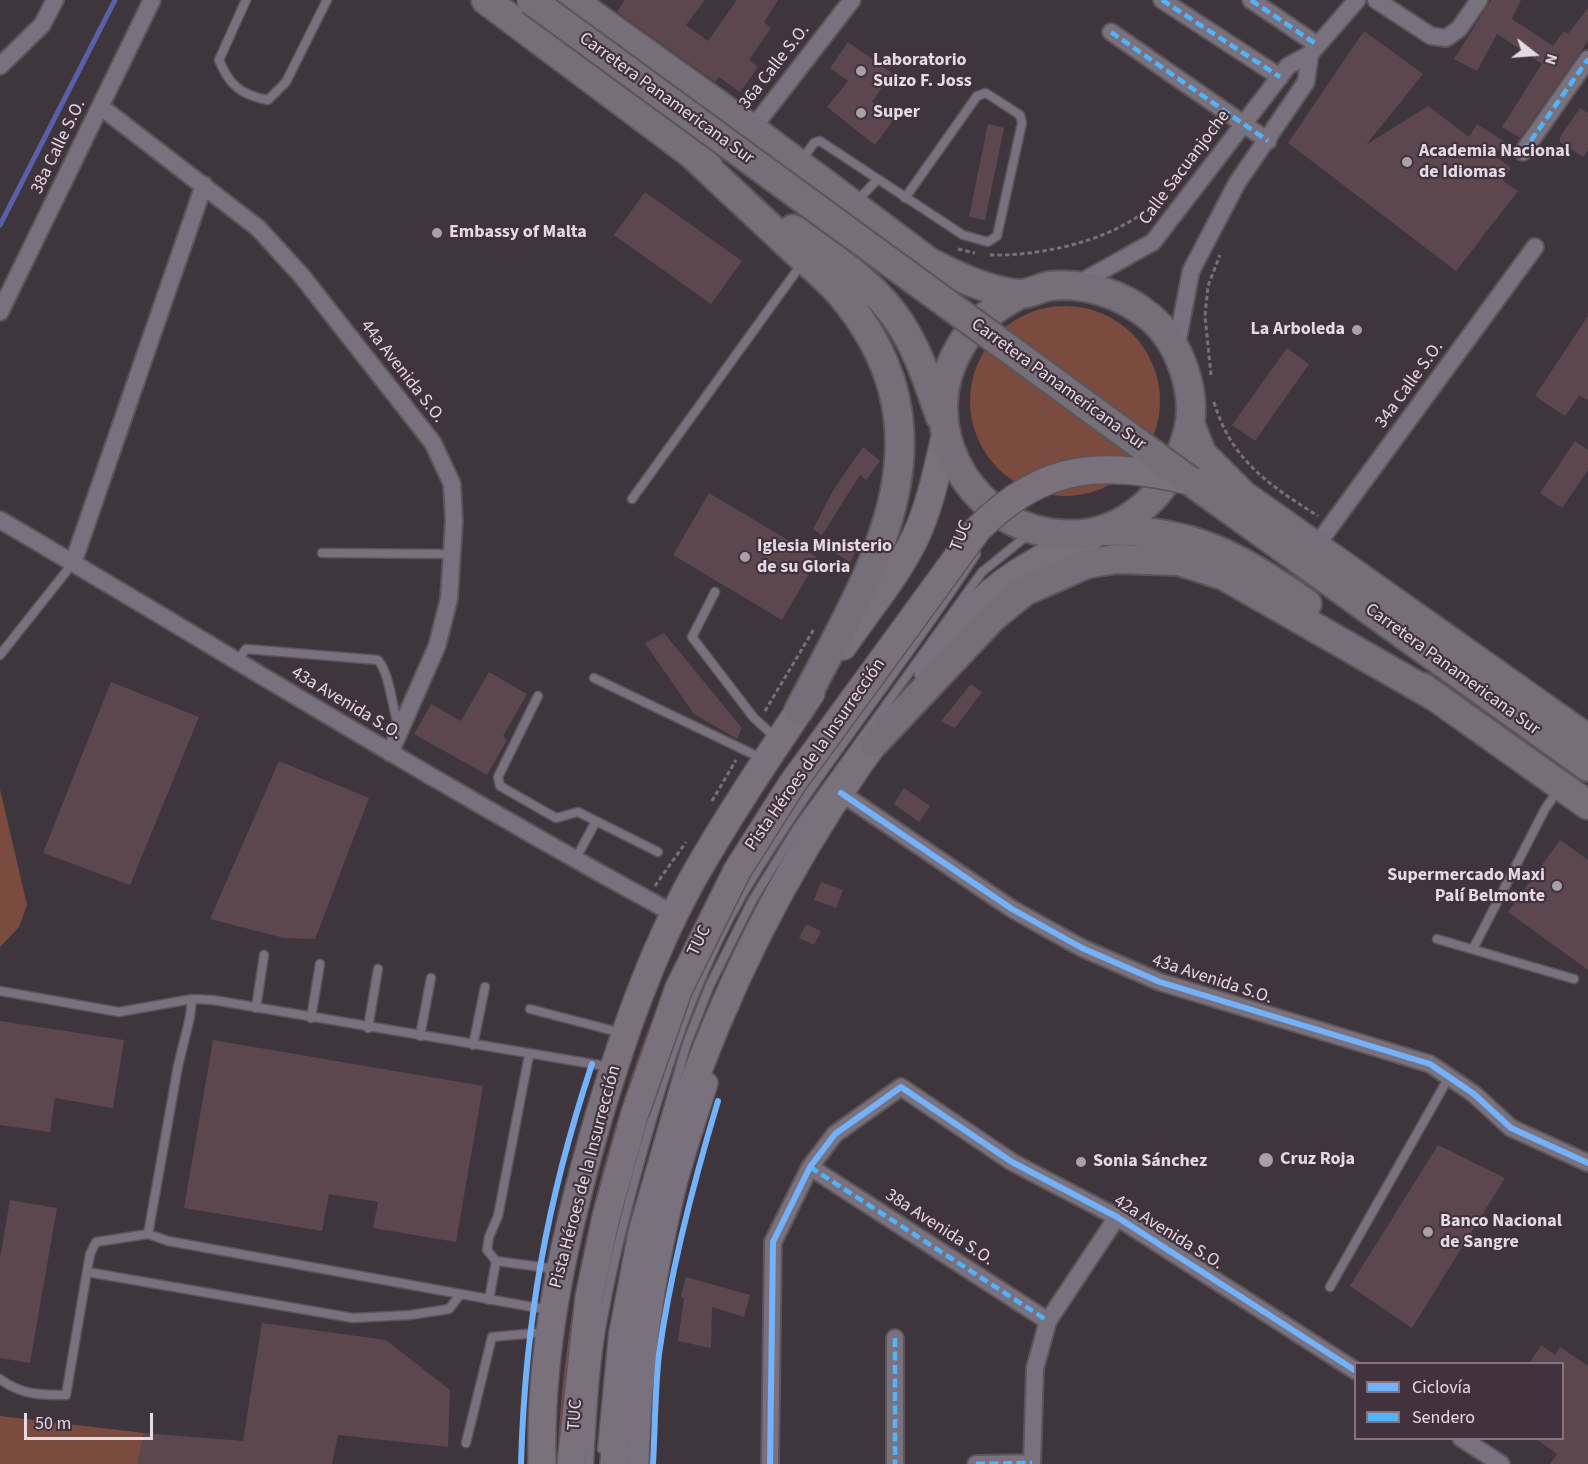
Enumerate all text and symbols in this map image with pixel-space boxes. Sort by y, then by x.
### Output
street label: 36a Calle S.O. [735,20,815,114]
north arrow [1504,24,1564,84]
street label: Carretera Panamericana Sur [574,28,758,170]
place label: Laboratorio Suizo F. Joss [873,50,972,92]
text: N [1539,51,1563,68]
marker: Laboratorio Suizo F. Joss [854,64,868,78]
street label: 38a Calle S.O. [27,96,91,198]
place label: Super [873,102,920,124]
marker: Super [854,106,868,120]
street label: Calle Sacuanjoche [1135,106,1235,230]
place label: Academia Nacional de Idiomas [1419,141,1570,184]
marker: Academia Nacional de Idiomas [1400,155,1414,169]
place label: Embassy of Malta [449,222,587,244]
marker: Embassy of Malta [430,226,444,240]
street label: Carretera Panamericana Sur [966,314,1150,456]
street label: 44a Avenida S.O. [355,316,449,428]
place label: La Arboleda [1251,319,1345,341]
marker: La Arboleda [1350,323,1364,337]
street label: 34a Calle S.O. [1371,337,1449,433]
street label: TUC [946,517,978,555]
place label: Iglesia Ministerio de su Gloria [757,536,892,578]
marker: Iglesia Ministerio de su Gloria [738,550,752,564]
street label: Carretera Panamericana Sur [1360,599,1544,741]
street label: Pista Héroes de la Insurrección [741,655,891,855]
street label: 43a Avenida S.O. [287,663,405,745]
place label: Supermercado Maxi Palí Belmonte [1387,865,1545,908]
marker: Supermercado Maxi Palí Belmonte [1550,879,1564,893]
street label: TUC [683,922,717,960]
street label: 43a Avenida S.O. [1149,950,1275,1010]
street label: Pista Héroes de la Insurrección [546,1063,626,1291]
place label: Cruz Roja [1280,1149,1355,1171]
place label: Sonia Sánchez [1093,1151,1207,1173]
marker: Cruz Roja [1257,1151,1275,1169]
marker: Sonia Sánchez [1074,1155,1088,1169]
street label: 38a Avenida S.O. [881,1185,997,1271]
street label: 42a Avenida S.O. [1109,1191,1227,1275]
place label: Banco Nacional de Sangre [1440,1211,1562,1254]
marker: Banco Nacional de Sangre [1421,1225,1435,1239]
legend [1354,1362,1564,1440]
text: Ciclovía [1412,1375,1471,1400]
street label: TUC [564,1399,588,1431]
scale bar [27,1401,156,1439]
text: Sendero [1412,1405,1475,1430]
text: 50 m [35,1411,71,1436]

